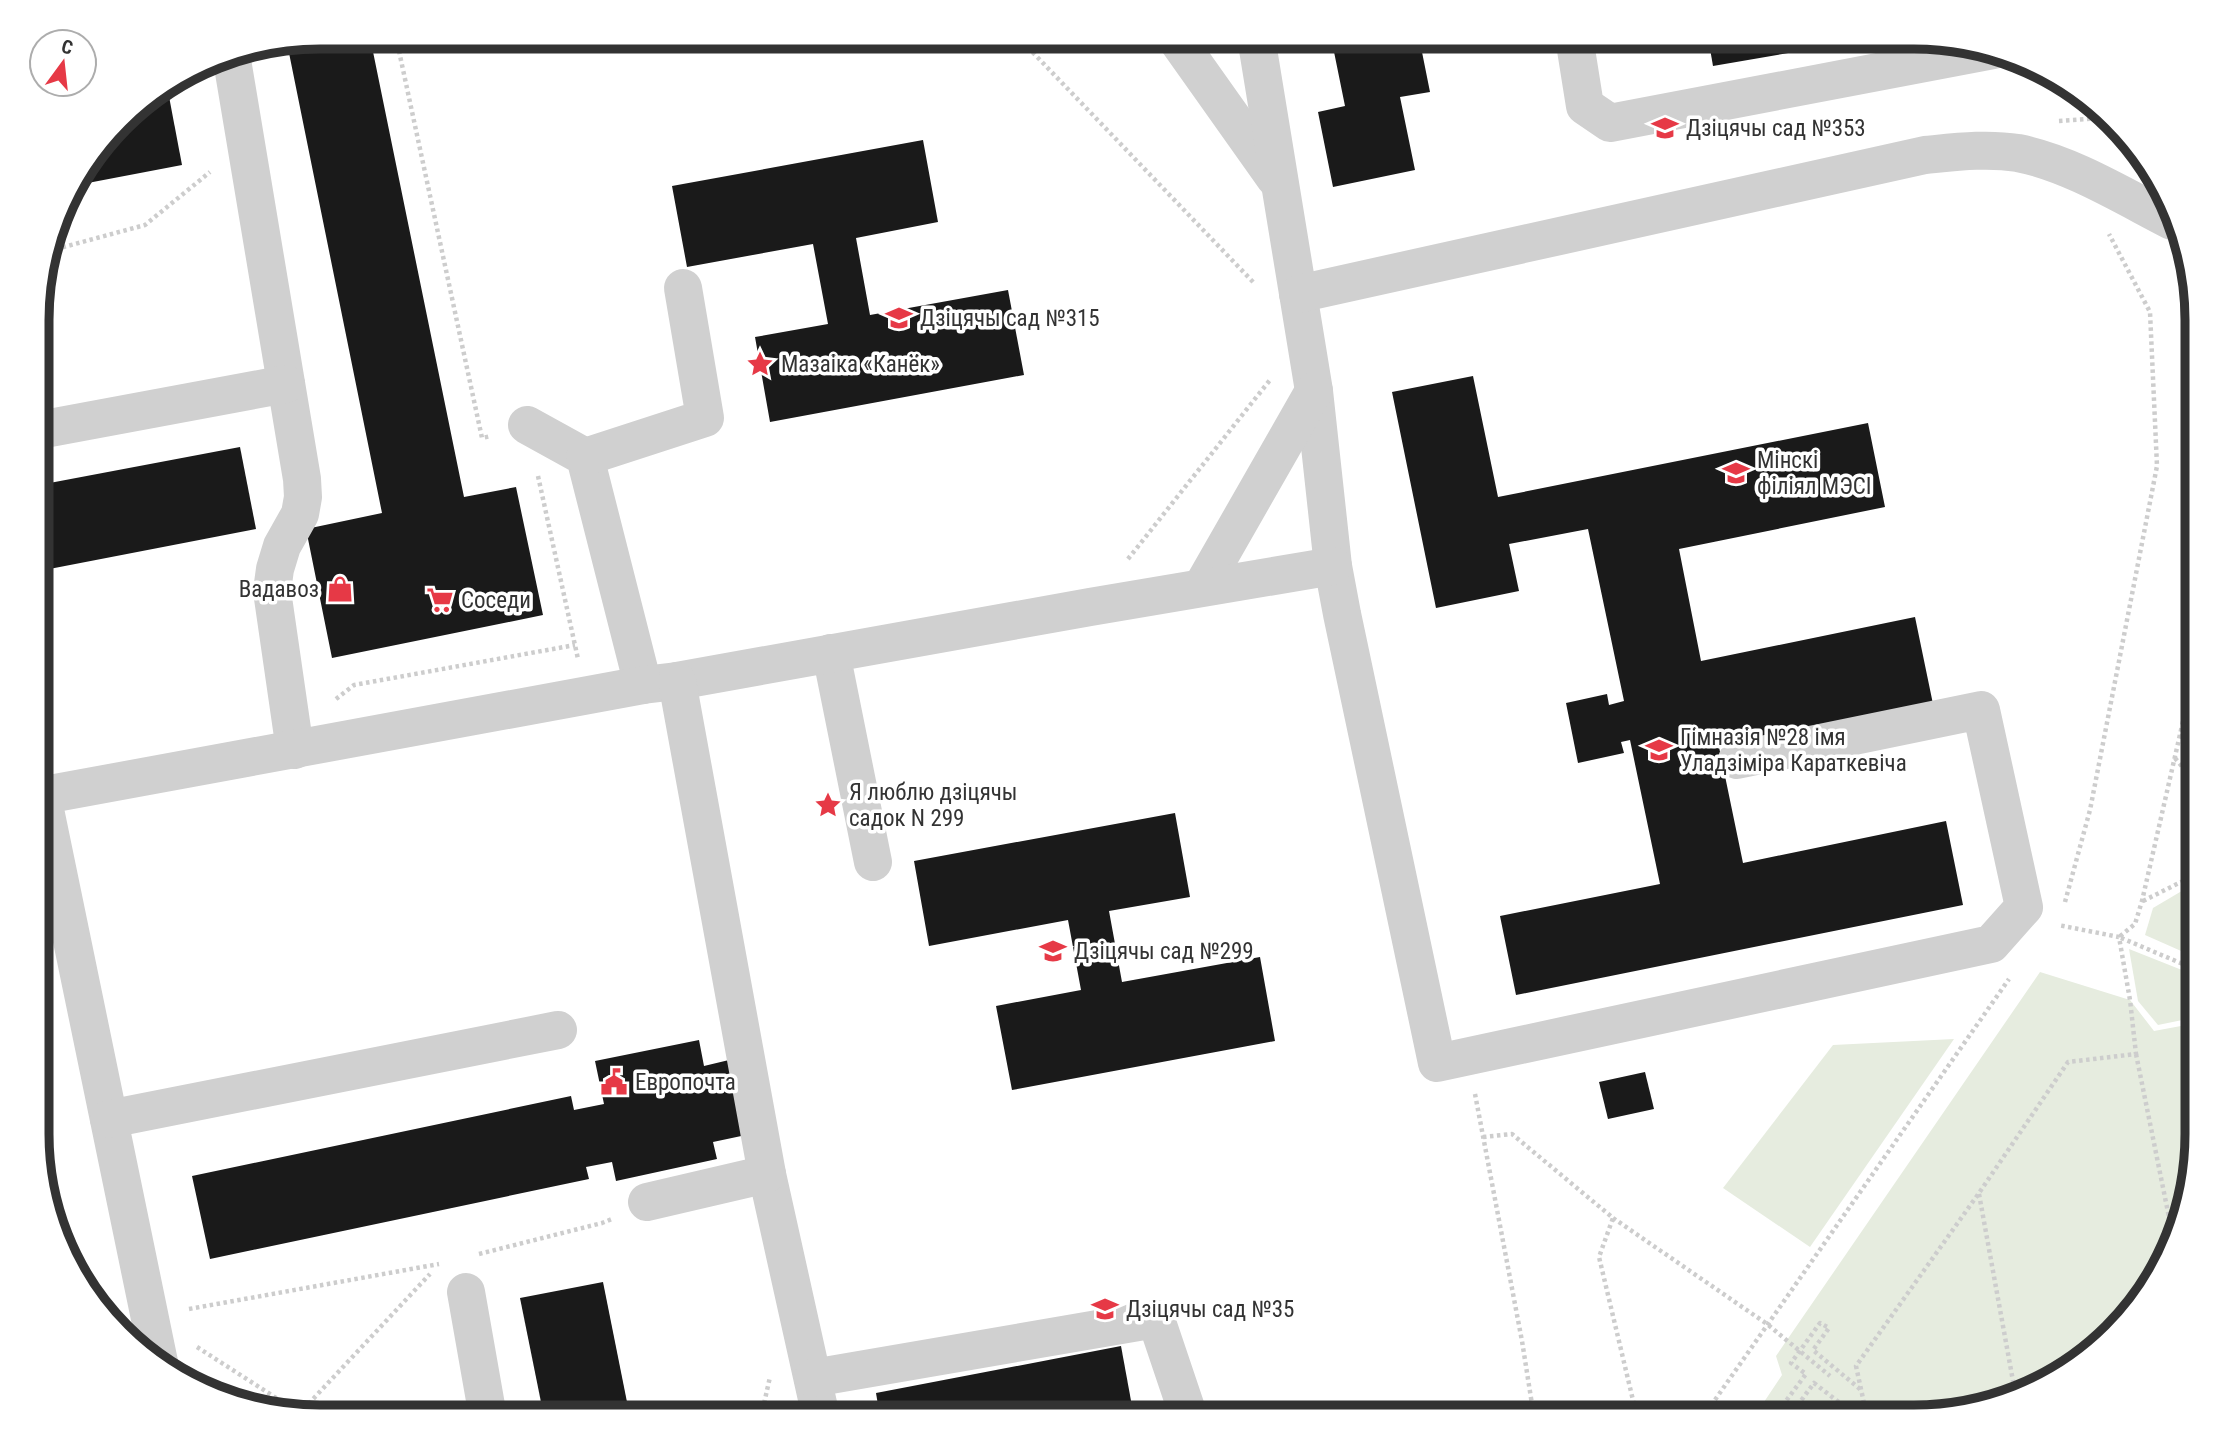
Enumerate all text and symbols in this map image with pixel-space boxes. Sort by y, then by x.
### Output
north arrow [28,28,98,98]
text: С [59,35,76,60]
school or university icon: Дзіцячы сад №353 [1650,113,1680,143]
place label: Дзіцячы сад №353 [1686,115,1866,142]
school or university icon: Дзіцячы сад №315 [884,303,914,333]
place label: Дзіцячы сад №315 [920,305,1100,332]
place icon: Мазаіка «Канёк» [745,349,775,379]
place label: Мазаіка «Канёк» [781,351,940,378]
place label: Мінскі філіял МЭСІ [1757,447,1872,500]
school or university icon: Мінскі філіял МЭСІ [1721,458,1751,488]
shop icon: Вадавоз [325,574,355,604]
place label: Вадавоз [239,576,319,603]
supermarket icon: Соседи [425,585,455,615]
place label: Соседи [461,587,531,614]
place label: Гімназія №28 імя Уладзіміра Караткевіча [1680,724,1907,777]
school or university icon: Гімназія №28 імя Уладзіміра Караткевіча [1644,735,1674,765]
place label: Я люблю дзіцячы садок N 299 [849,779,1017,832]
place icon: Я люблю дзіцячы садок N 299 [813,790,843,820]
school or university icon: Дзіцячы сад №299 [1038,936,1068,966]
place label: Дзіцячы сад №299 [1074,938,1254,965]
public building icon: Европочта [599,1067,629,1097]
place label: Европочта [635,1069,736,1096]
school or university icon: Дзіцячы сад №35 [1090,1294,1120,1324]
place label: Дзіцячы сад №35 [1126,1296,1294,1323]

